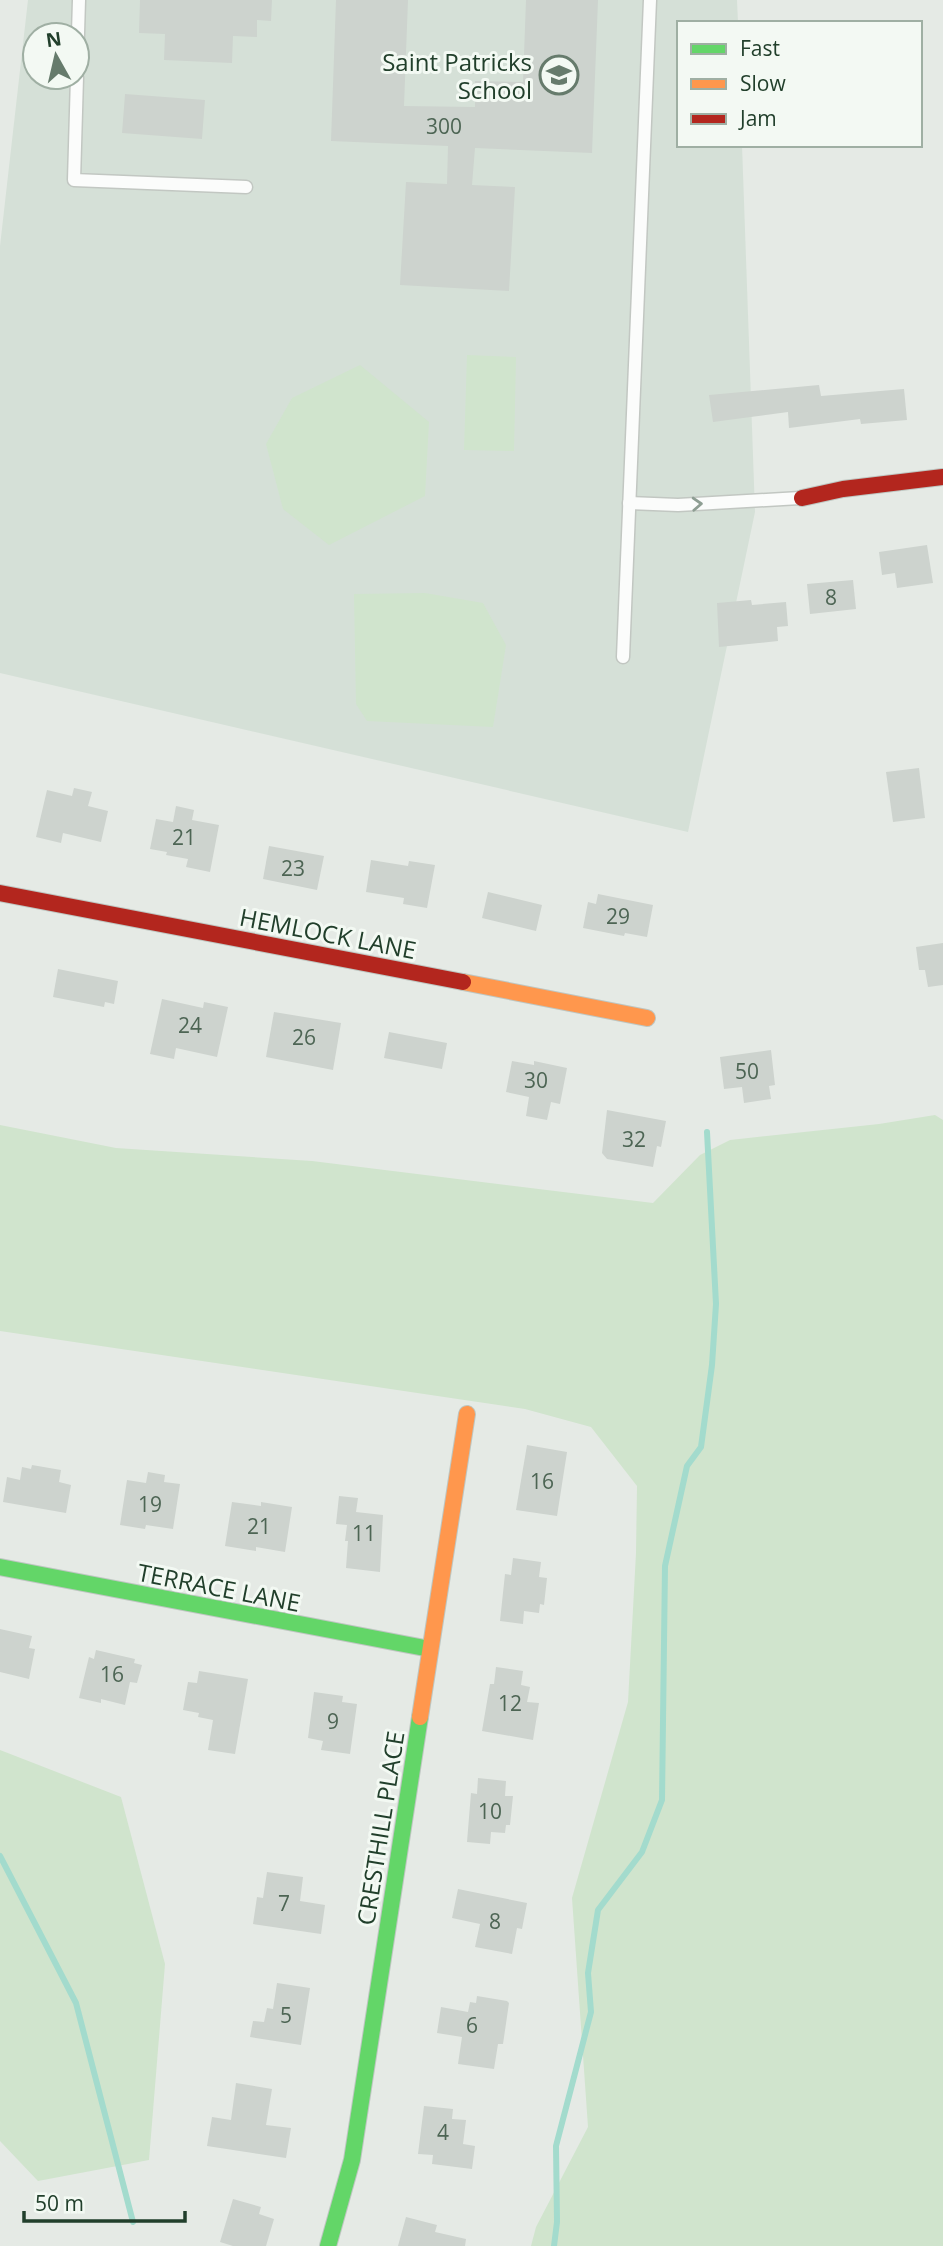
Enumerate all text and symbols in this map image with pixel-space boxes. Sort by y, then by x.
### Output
north arrow [21,21,91,91]
legend [677,21,922,147]
text: N [44,25,63,53]
text: Fast [740,34,780,62]
place label: Saint Patricks School [382,45,532,106]
school or university icon: Saint Patricks School [538,54,580,96]
text: Slow [740,69,786,97]
text: Jam [738,104,777,132]
house number: 300 [426,112,462,140]
one-way arrow [692,496,703,511]
house number: 8 [825,583,837,611]
house number: 21 [172,823,196,851]
house number: 23 [281,854,305,882]
street label: HEMLOCK LANE [237,900,419,966]
house number: 29 [606,902,630,930]
house number: 24 [178,1011,202,1039]
house number: 26 [292,1023,316,1051]
house number: 50 [735,1057,759,1085]
house number: 30 [524,1066,548,1094]
house number: 32 [622,1125,646,1153]
house number: 16 [530,1467,554,1495]
house number: 19 [138,1490,162,1518]
house number: 21 [247,1512,271,1540]
house number: 11 [352,1519,376,1547]
street label: TERRACE LANE [135,1555,303,1619]
house number: 16 [100,1660,124,1688]
house number: 12 [498,1689,522,1717]
house number: 9 [327,1707,339,1735]
street label: CRESTHILL PLACE [348,1729,412,1927]
house number: 10 [478,1797,502,1825]
house number: 7 [278,1889,290,1917]
house number: 8 [489,1907,501,1935]
house number: 5 [280,2001,292,2029]
house number: 6 [466,2011,478,2039]
house number: 4 [437,2118,449,2146]
scale bar [24,2180,186,2224]
text: 50 m [35,2189,84,2217]

